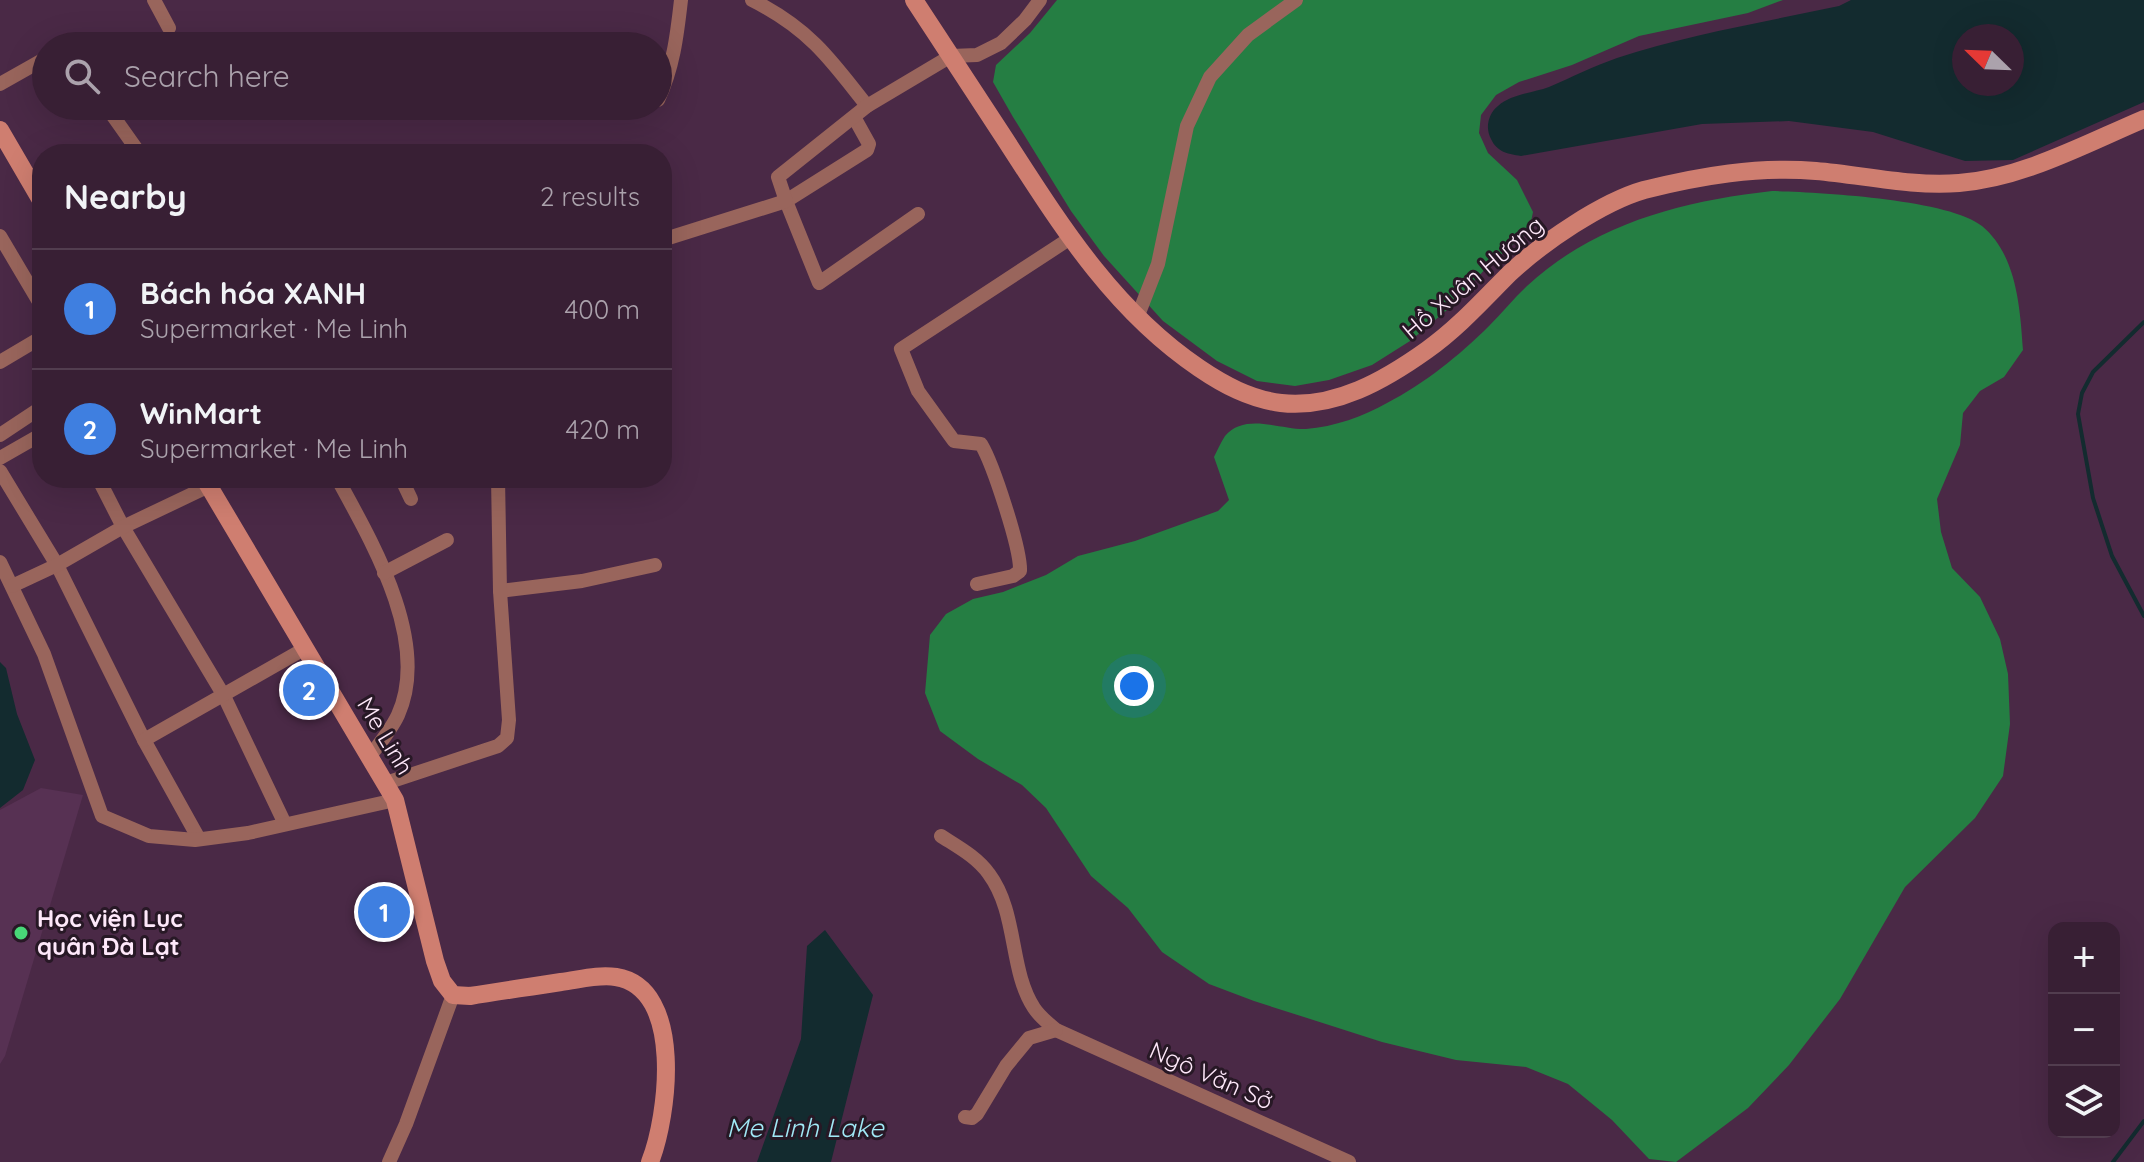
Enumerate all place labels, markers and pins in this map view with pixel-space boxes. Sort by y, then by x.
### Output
pin: 2 [283,660,335,720]
pin: 1 [358,882,410,942]
place label: Học viện Lục quân Đà Lạt [37,903,183,961]
marker: Học viện Lục quân Đà Lạt [12,924,30,942]

